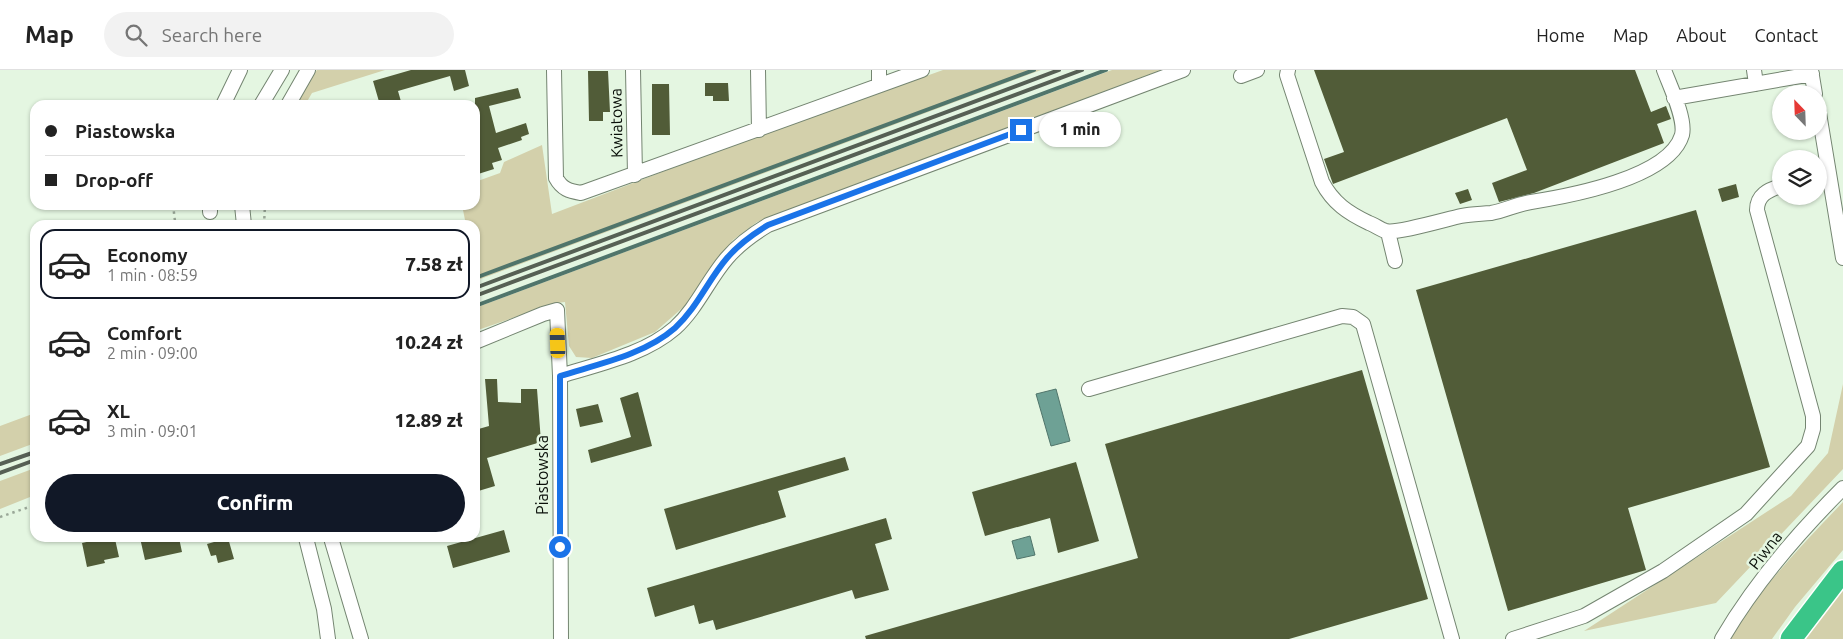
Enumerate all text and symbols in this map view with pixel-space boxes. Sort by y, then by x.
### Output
search box [104,12,454,57]
text: Map [25,21,74,48]
icon: search [122,21,150,49]
text: Search here [162,24,262,46]
text: Home [1536,25,1585,45]
text: Map [1613,25,1648,45]
text: About [1676,25,1726,45]
text: Contact [1754,25,1818,45]
north arrow [1772,85,1828,140]
map controls [1772,85,1827,205]
street label: Kwiatowa [606,88,626,158]
callout: 1 min [1038,112,1121,148]
route end [1010,119,1032,141]
text: Piastowska [75,120,175,142]
text: 1 min [1060,120,1100,138]
button: layers [1772,150,1827,205]
text: Drop-off [75,169,153,191]
icon: car [47,242,92,287]
text: Economy [107,244,188,266]
text: 7.58 zł [405,253,463,275]
text: 1 min · 08:59 [107,266,198,284]
icon: car [47,320,92,365]
text: Comfort [107,322,182,344]
car [549,328,566,358]
text: 10.24 zł [394,331,463,353]
text: 2 min · 09:00 [107,344,198,362]
icon: car [47,398,92,443]
text: XL [107,400,130,422]
text: 12.89 zł [394,409,463,431]
text: 3 min · 09:01 [107,422,198,440]
street label: Piastowska [533,435,551,515]
button: Confirm [45,474,465,532]
street label: Piwna [1745,527,1785,573]
route start [549,536,571,558]

